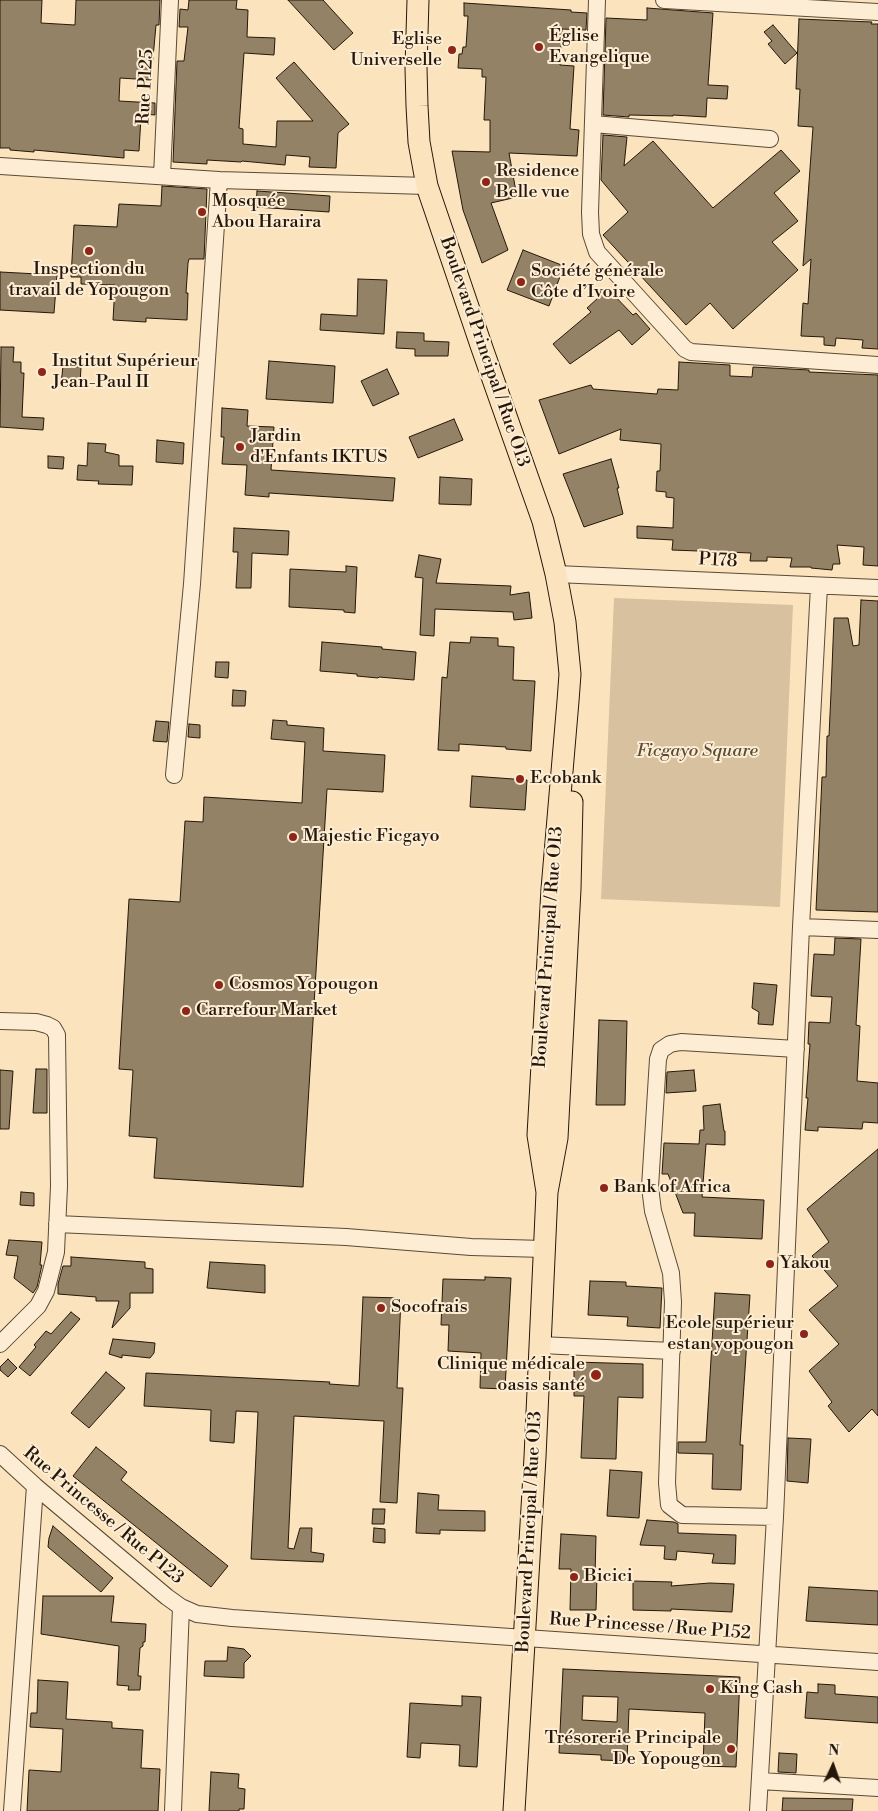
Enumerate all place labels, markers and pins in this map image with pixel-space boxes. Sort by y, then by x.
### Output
place label: Église Evangelique [549,26,650,68]
place label: Eglise Universelle [350,29,442,72]
marker: Église Evangelique [533,41,545,53]
marker: Eglise Universelle [446,44,458,56]
place label: Residence Belle vue [496,161,579,203]
marker: Residence Belle vue [480,176,492,188]
place label: Mosquée Abou Haraira [212,191,321,233]
marker: Mosquée Abou Haraira [196,206,208,218]
marker: Inspection du travail de Yopougon [83,245,95,257]
place label: Inspection du travail de Yopougon [9,259,169,302]
place label: Société générale Côte d’Ivoire [531,261,664,304]
marker: Société générale Côte d’Ivoire [515,276,527,288]
place label: Institut Supérieur Jean-Paul II [52,351,198,394]
marker: Institut Supérieur Jean-Paul II [36,366,48,378]
place label: Jardin d'Enfants IKTUS [250,426,388,468]
marker: Jardin d'Enfants IKTUS [234,441,246,453]
place label: Ecobank [530,768,601,790]
marker: Ecobank [514,773,526,785]
place label: Majestic Ficgayo [303,826,439,848]
marker: Majestic Ficgayo [287,831,299,843]
place label: Cosmos Yopougon [229,974,378,996]
marker: Cosmos Yopougon [213,979,225,991]
place label: Carrefour Market [196,1000,338,1022]
marker: Carrefour Market [180,1005,192,1017]
place label: Bank of Africa [614,1177,731,1199]
marker: Bank of Africa [598,1182,610,1194]
place label: Yakou [780,1253,830,1275]
marker: Yakou [764,1258,776,1270]
place label: Socofrais [391,1297,468,1319]
marker: Socofrais [375,1302,387,1314]
place label: Ecole supérieur estan yopougon [665,1313,794,1356]
marker: Ecole supérieur estan yopougon [798,1328,810,1340]
place label: Clinique médicale oasis santé [437,1354,585,1396]
marker: Clinique médicale oasis santé [589,1368,603,1382]
place label: Bicici [584,1566,633,1588]
marker: Bicici [568,1571,580,1583]
place label: King Cash [720,1678,803,1700]
marker: King Cash [704,1683,716,1695]
place label: Trésorerie Principale De Yopougon [545,1728,721,1770]
marker: Trésorerie Principale De Yopougon [725,1743,737,1755]

